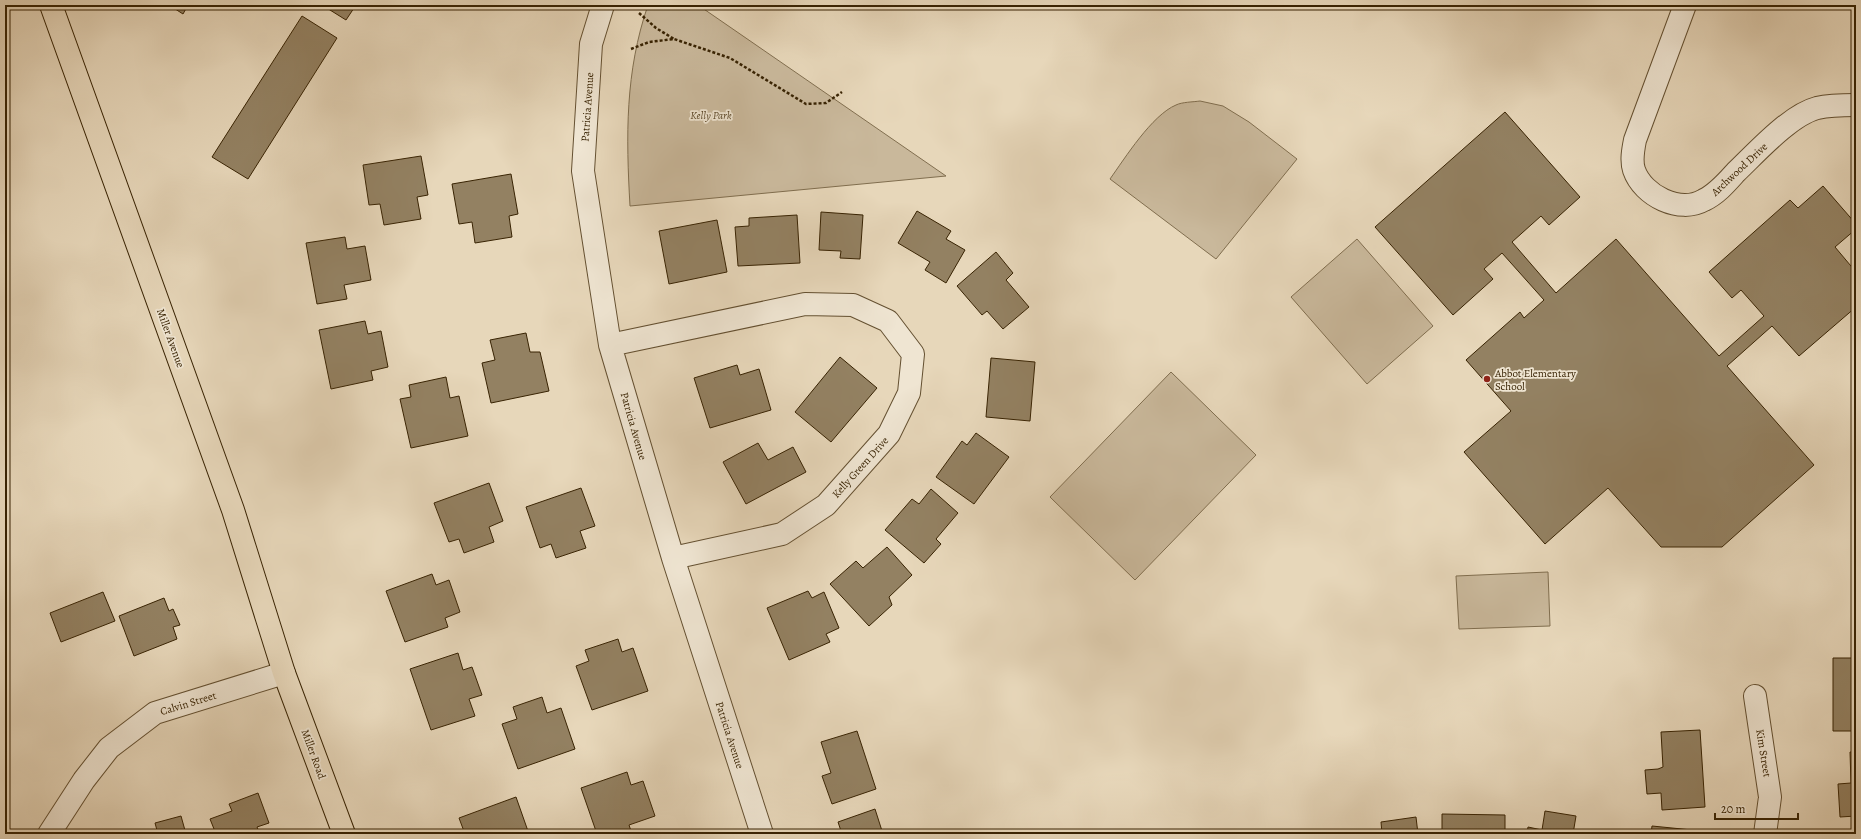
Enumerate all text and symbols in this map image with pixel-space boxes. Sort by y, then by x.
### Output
street label: Patricia Avenue [578,72,597,142]
park label: Kelly Park [690,108,732,123]
street label: Archwood Drive [1707,139,1771,200]
street label: Miller Avenue [153,307,188,370]
place label: Abbot Elementary School [1494,366,1576,394]
marker: Abbot Elementary School [1482,374,1492,384]
street label: Patricia Avenue [617,391,650,462]
street label: Kelly Green Drive [829,433,892,501]
street label: Calvin Street [158,688,218,719]
street label: Patricia Avenue [712,700,747,771]
street label: Miller Road [298,727,329,781]
street label: Kim Street [1752,728,1775,779]
scale bar [1715,795,1798,821]
text: 20 m [1721,801,1745,817]

